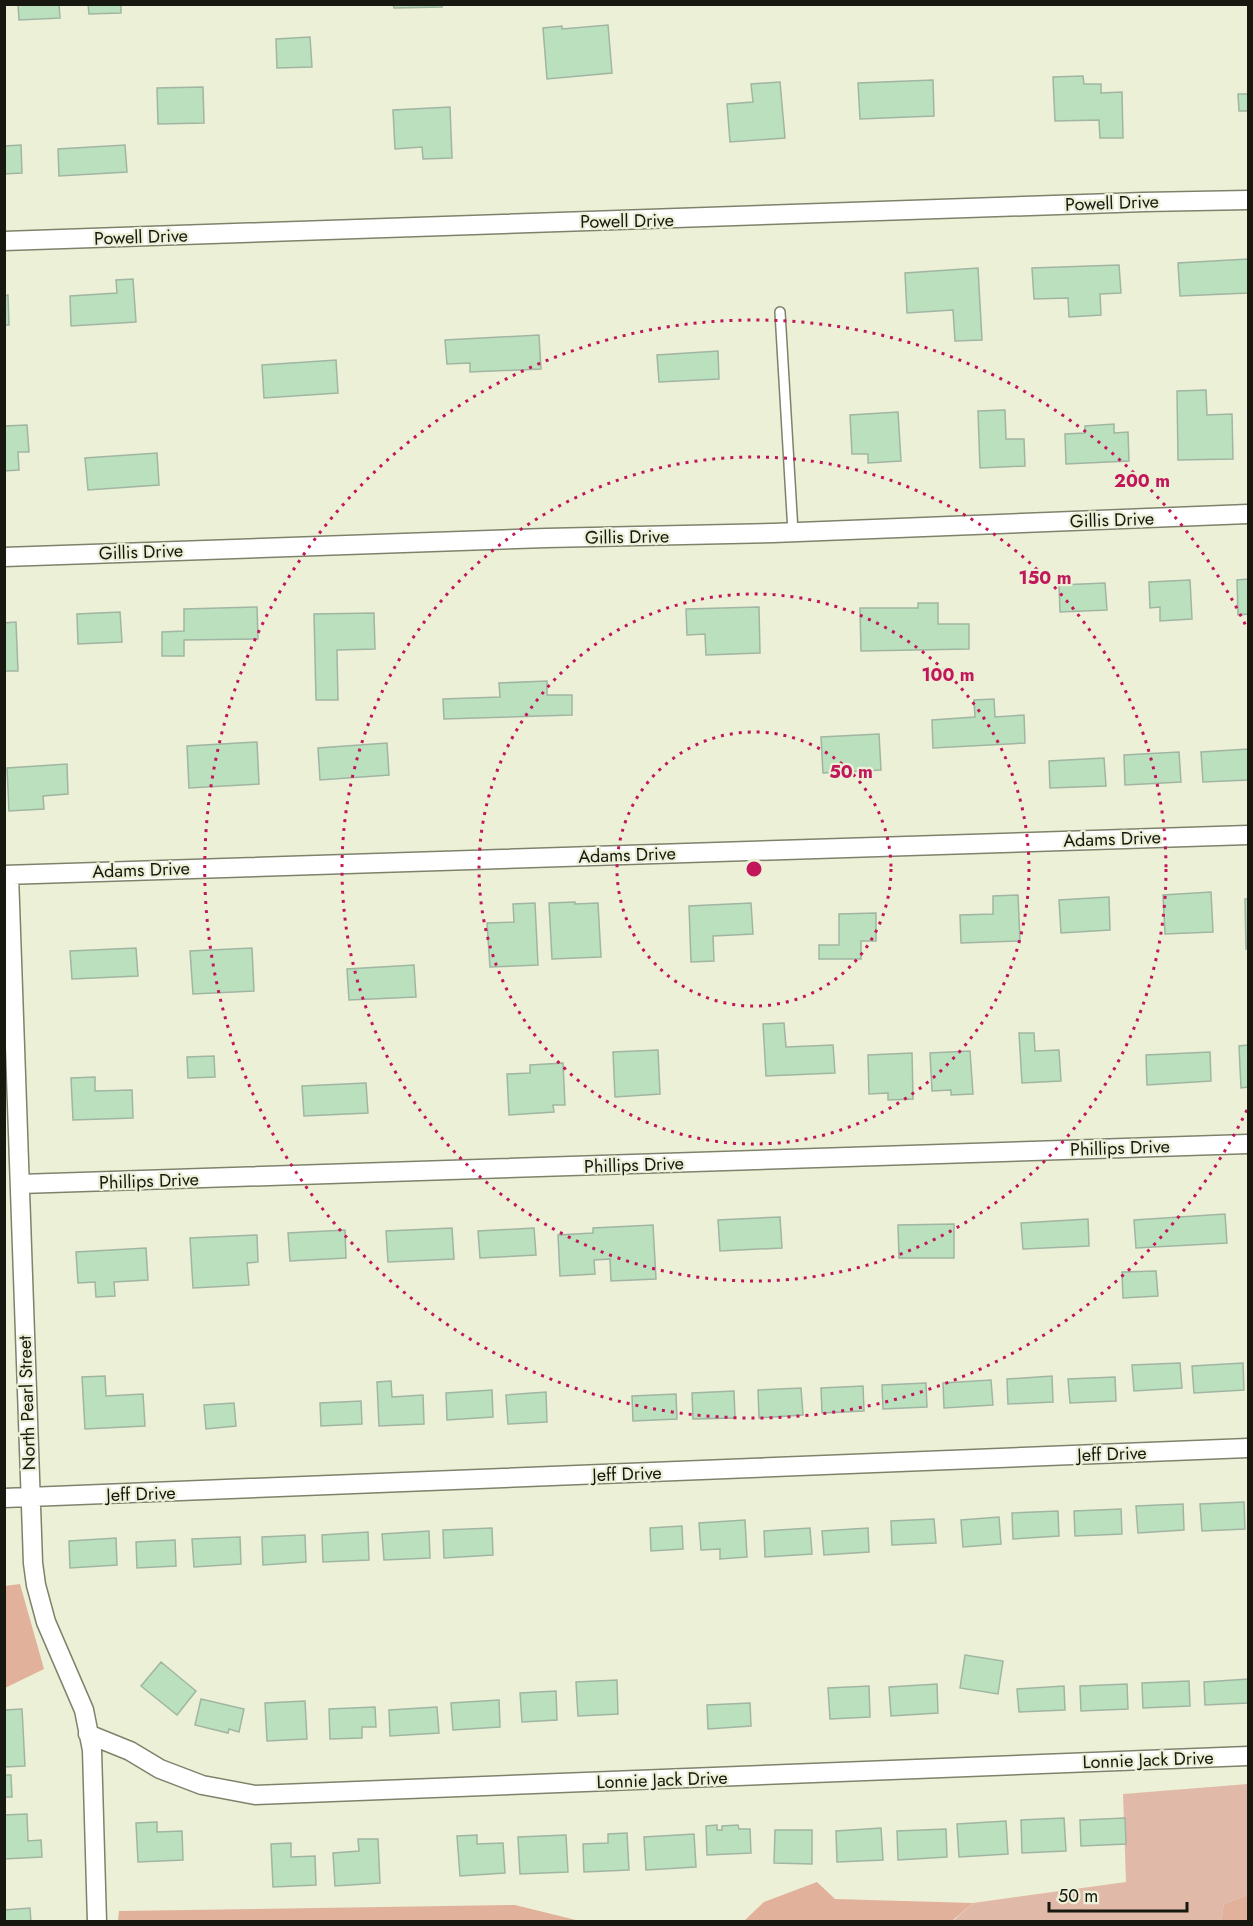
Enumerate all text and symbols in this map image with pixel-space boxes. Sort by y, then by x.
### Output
street label: Powell Drive [1065,188,1159,218]
street label: Powell Drive [580,207,674,235]
street label: Powell Drive [94,222,188,252]
text: 200 m [1114,468,1170,494]
street label: Gillis Drive [1069,506,1155,534]
street label: Gillis Drive [585,523,669,551]
street label: Gillis Drive [98,538,184,566]
text: 150 m [1019,565,1071,591]
text: 100 m [921,662,975,688]
text: 50 m [829,759,873,785]
street label: Adams Drive [1063,824,1161,854]
street label: Adams Drive [578,840,676,870]
street label: Adams Drive [92,855,190,885]
centre of rings [744,859,764,879]
street label: Phillips Drive [1070,1133,1170,1163]
street label: Phillips Drive [584,1150,684,1180]
street label: Phillips Drive [99,1166,199,1196]
street label: North Pearl Street [12,1334,42,1471]
street label: Jeff Drive [1075,1440,1147,1468]
street label: Jeff Drive [590,1460,662,1488]
street label: Jeff Drive [104,1480,176,1508]
street label: Lonnie Jack Drive [1082,1745,1214,1775]
street label: Lonnie Jack Drive [596,1765,728,1795]
scale bar [1049,1875,1187,1913]
text: 50 m [1058,1883,1098,1909]

